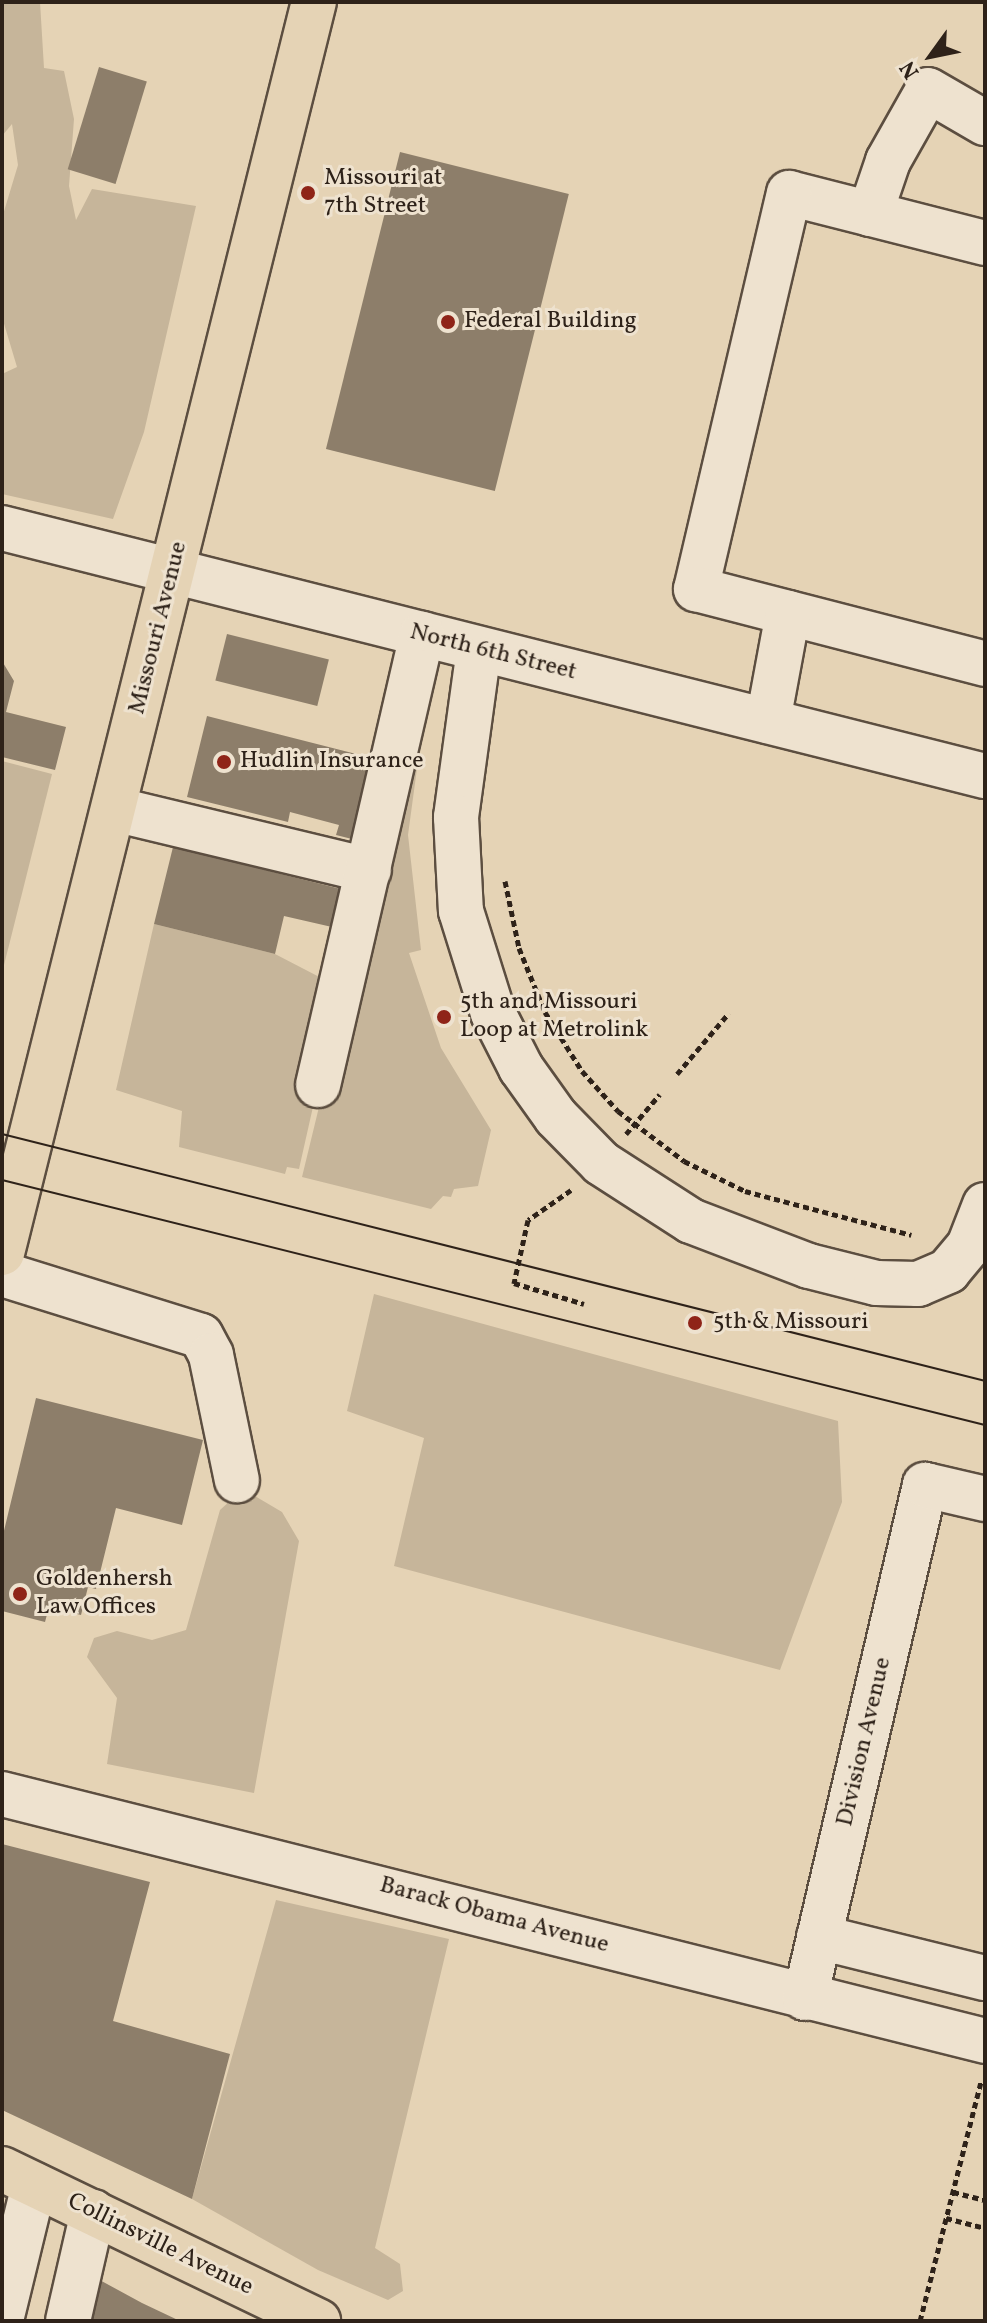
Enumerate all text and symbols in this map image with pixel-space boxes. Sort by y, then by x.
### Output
north arrow [891,16,971,96]
text: N [893,54,928,84]
place label: Missouri at 7th Street [324,165,443,221]
marker: Missouri at 7th Street [299,184,317,202]
place label: Federal Building [464,308,637,336]
marker: Federal Building [439,313,457,331]
street label: Missouri Avenue [124,539,194,717]
street label: North 6th Street [407,618,579,688]
place label: Hudlin Insurance [240,748,424,776]
marker: Hudlin Insurance [215,753,233,771]
place label: 5th and Missouri Loop at Metrolink [460,989,648,1045]
marker: 5th and Missouri Loop at Metrolink [435,1008,453,1026]
place label: 5th & Missouri [713,1309,868,1337]
marker: 5th & Missouri [684,1312,706,1334]
place label: Goldenhersh Law Offices [36,1566,173,1622]
marker: Goldenhersh Law Offices [11,1585,29,1603]
street label: Division Avenue [832,1655,898,1829]
street label: Barack Obama Avenue [376,1872,612,1960]
street label: Collinsville Avenue [63,2188,257,2302]

